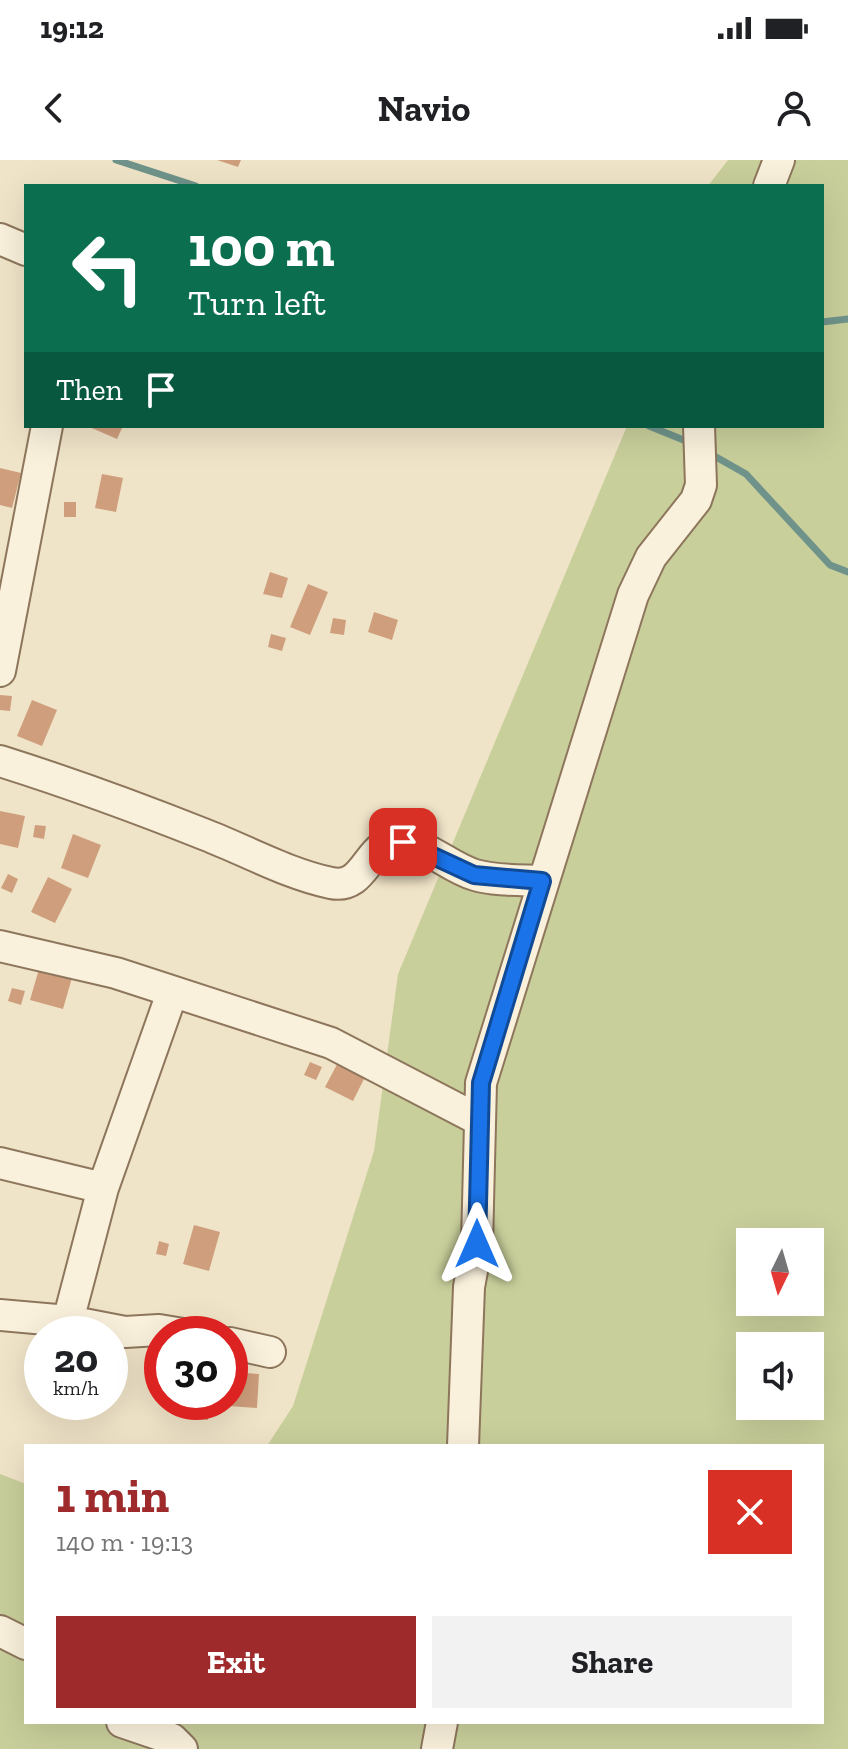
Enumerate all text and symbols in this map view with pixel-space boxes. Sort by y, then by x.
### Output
text: 19:12 [40,10,104,46]
icon: back [32,86,76,130]
icon: person [772,86,816,130]
text: Navio [378,87,470,130]
text: 100 m [188,213,335,280]
icon: left [56,216,160,320]
text: Turn left [188,281,326,324]
icon: arrive [139,368,183,412]
text: Then [56,372,123,408]
pin [369,808,437,876]
icon: arrive [381,820,425,864]
position arrow [435,1202,519,1286]
north arrow [736,1228,824,1316]
map controls [736,1228,824,1420]
speed limit sign: 30 [144,1316,248,1420]
button: sound [736,1332,824,1420]
text: 20 [54,1334,98,1382]
text: km/h [53,1376,99,1400]
text: 1 min [56,1467,169,1524]
button: close [708,1470,792,1554]
text: 140 m · 19:13 [56,1526,193,1558]
button: Exit [56,1616,416,1708]
button: Share [432,1616,792,1708]

